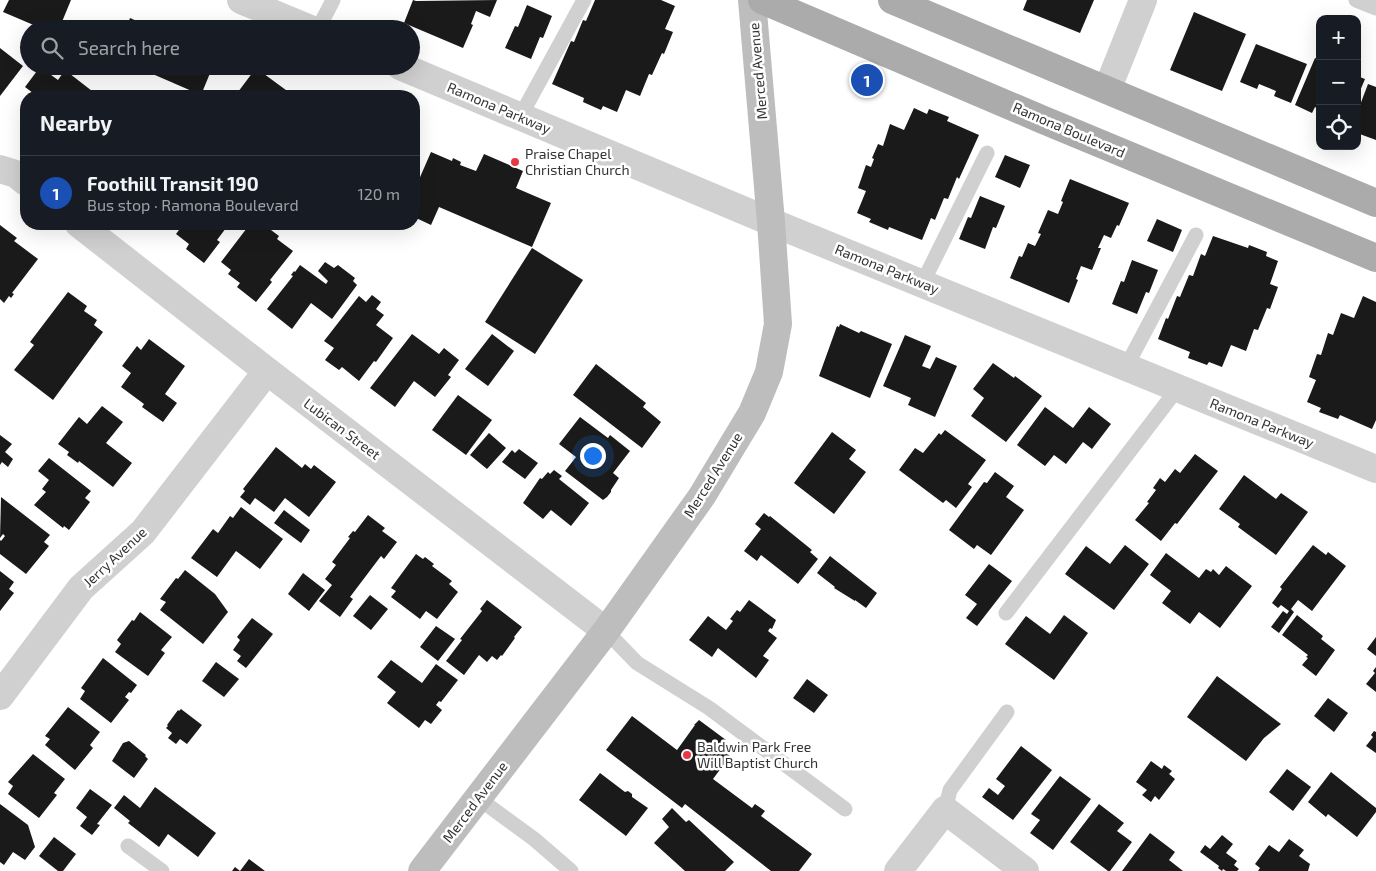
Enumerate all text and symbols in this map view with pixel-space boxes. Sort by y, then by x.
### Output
map controls [1316,15,1361,150]
button: + [1316,15,1361,60]
search box [20,20,420,75]
street label: Merced Avenue [745,22,770,120]
icon: search [38,34,66,62]
text: Search here [78,36,180,59]
button: − [1316,60,1361,105]
pin: 1 [851,61,883,99]
street label: Ramona Parkway [445,78,554,137]
street label: Ramona Boulevard [1011,98,1128,161]
button: locate [1316,105,1361,150]
text: Nearby [40,110,112,135]
place label: Praise Chapel Christian Church [525,145,630,178]
marker: Praise Chapel Christian Church [509,156,521,168]
text: Foothill Transit 190 [87,172,259,195]
text: 1 [53,184,59,203]
text: 120 m [357,184,400,203]
text: Bus stop · Ramona Boulevard [87,195,299,214]
street label: Ramona Parkway [833,240,942,297]
street label: Lubican Street [301,394,384,463]
street label: Ramona Parkway [1208,394,1317,451]
street label: Merced Avenue [680,429,746,520]
your location [580,443,606,469]
street label: Jerry Avenue [79,523,150,590]
place label: Baldwin Park Free Will Baptist Church [697,738,818,771]
marker: Baldwin Park Free Will Baptist Church [681,749,693,761]
street label: Merced Avenue [439,758,511,846]

